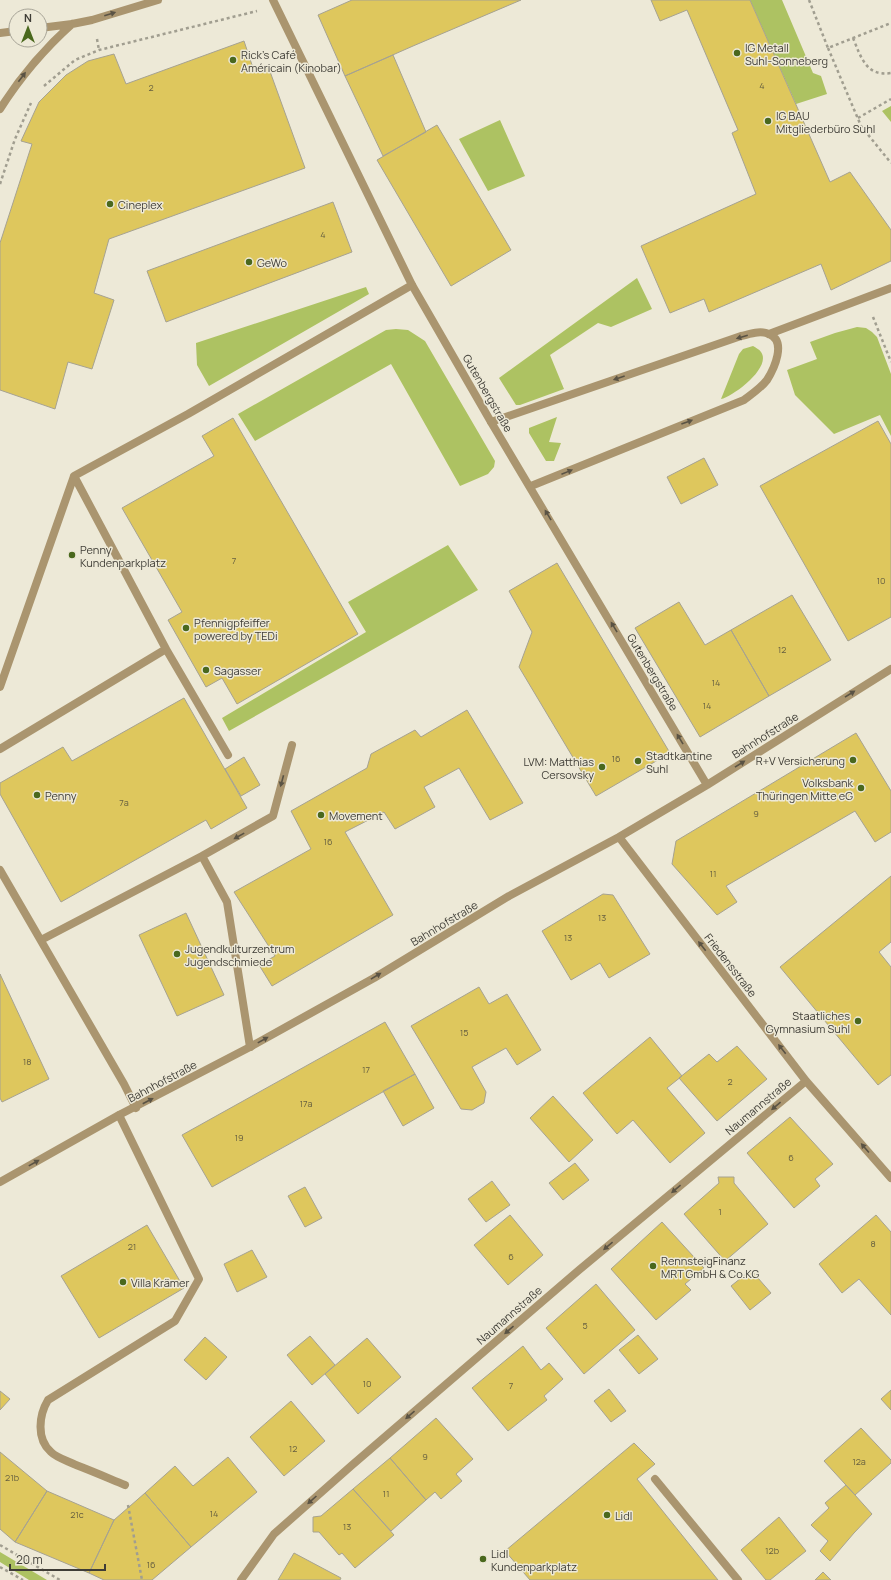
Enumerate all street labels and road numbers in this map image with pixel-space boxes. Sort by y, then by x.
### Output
street label: Gutenbergstraße [460,351,517,435]
street label: Gutenbergstraße [624,631,682,714]
street label: Bahnhofstraße [729,708,802,761]
street label: Bahnhofstraße [408,897,481,949]
street label: Friedensstraße [701,930,761,1000]
street label: Bahnhofstraße [125,1056,200,1105]
street label: Naumannstraße [722,1074,795,1138]
street label: Naumannstraße [473,1282,545,1347]

